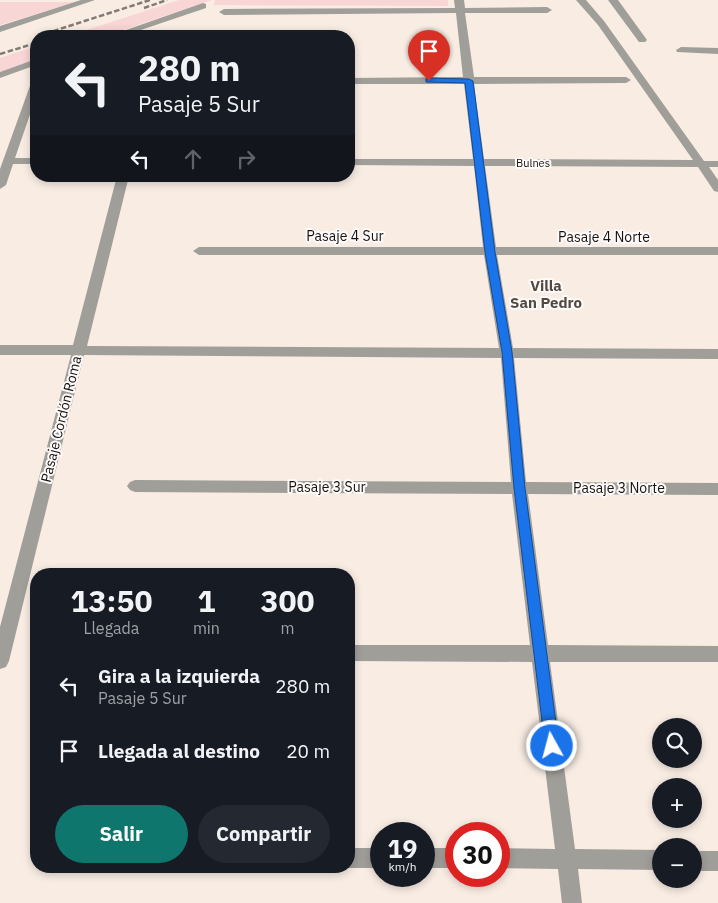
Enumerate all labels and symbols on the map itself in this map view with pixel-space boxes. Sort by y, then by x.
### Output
pin [408,30,450,81]
street label: Bulnes [516,156,550,170]
street label: Pasaje 4 Sur [306,227,384,245]
street label: Pasaje 4 Norte [558,228,650,246]
district label: Villa San Pedro [510,276,582,312]
street label: Pasaje Cordón Roma [37,353,86,484]
street label: Pasaje 3 Sur [288,478,366,496]
street label: Pasaje 3 Norte [573,479,665,497]
position arrow [525,719,577,771]
speed limit sign: 30 [445,822,510,887]

